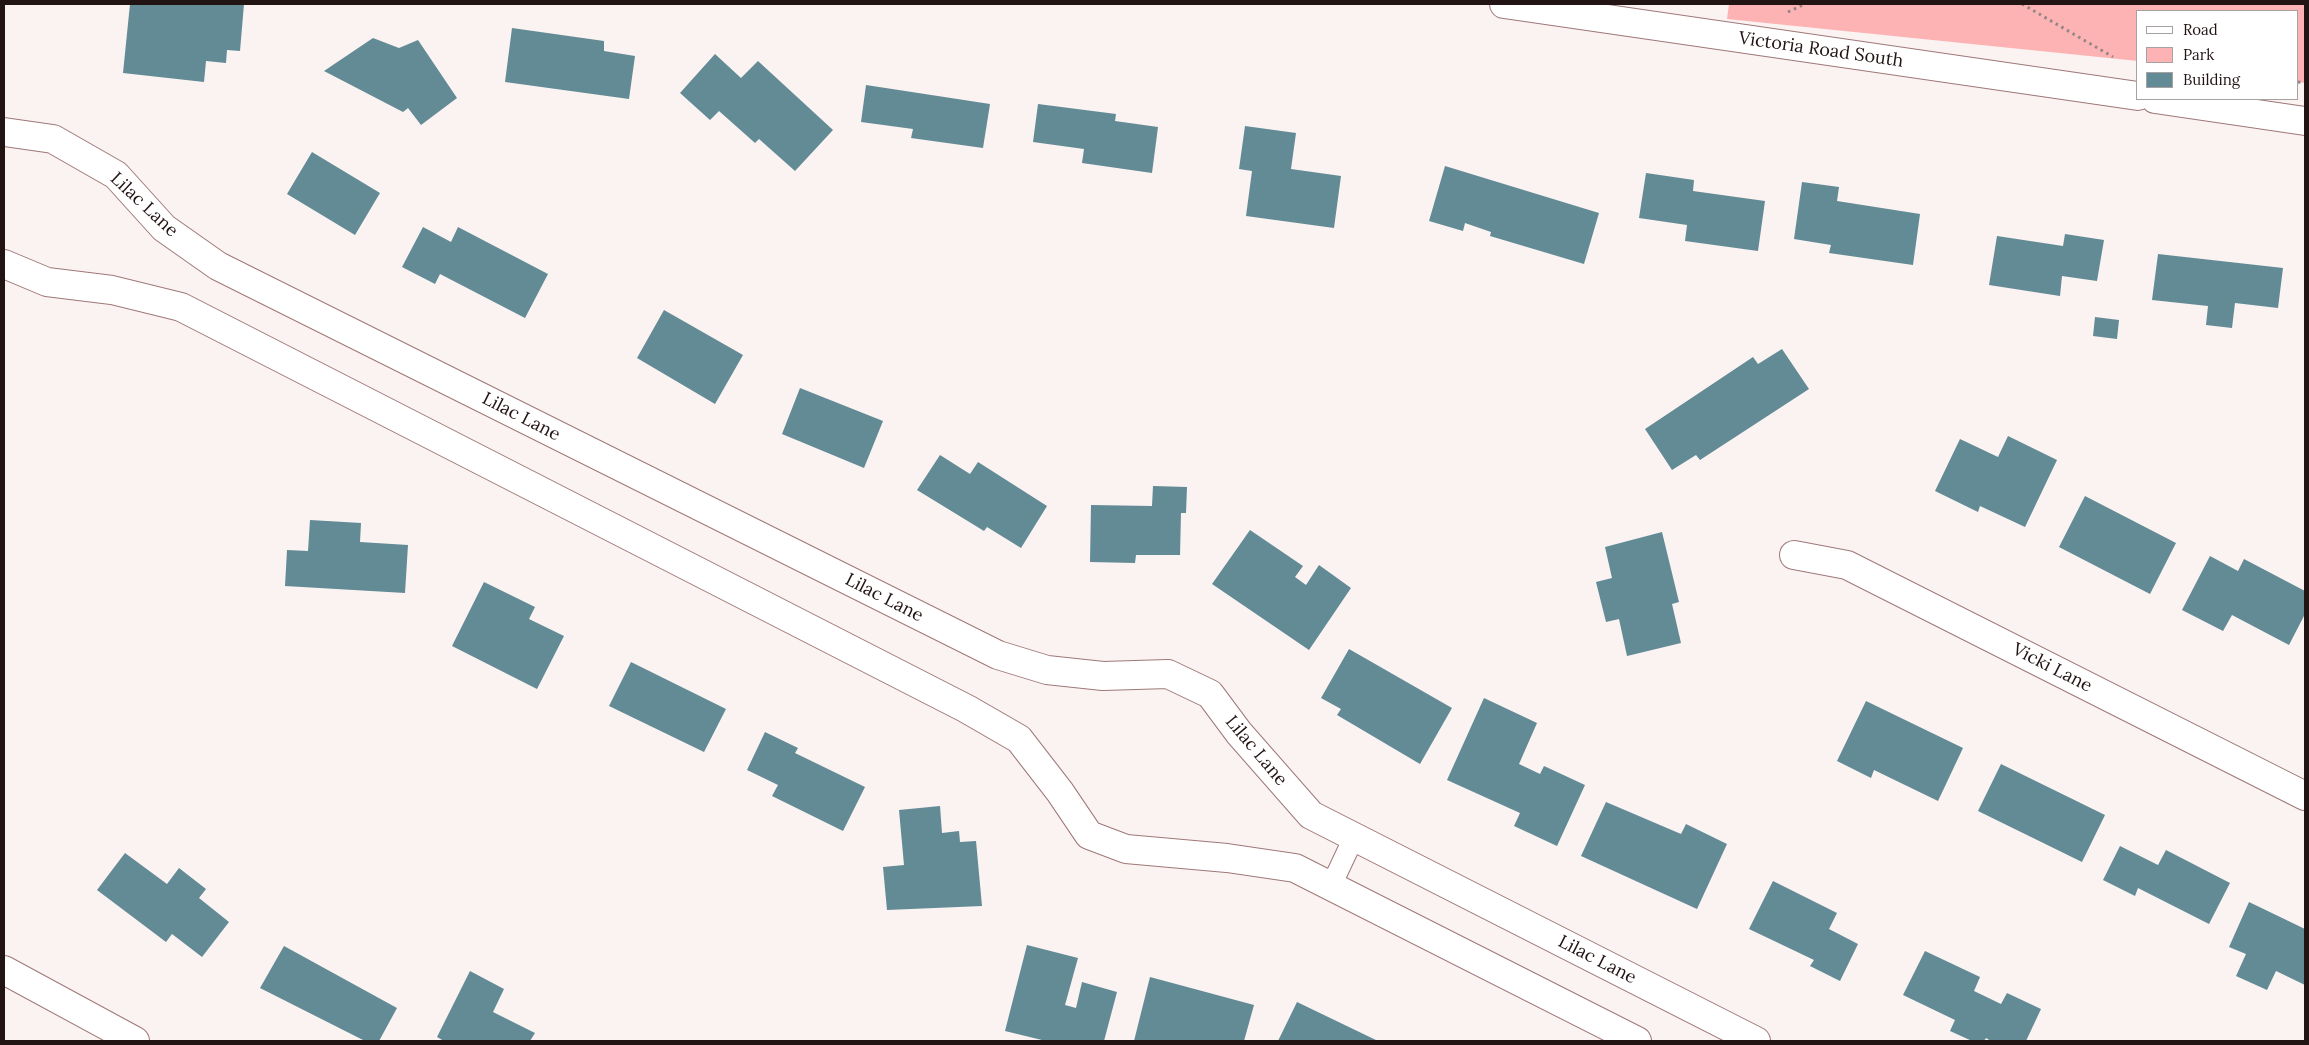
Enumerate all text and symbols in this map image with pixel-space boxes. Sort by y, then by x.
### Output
legend [2136,10,2299,100]
text: Road [2183,20,2218,39]
street label: Victoria Road South [1737,28,1905,72]
text: Park [2183,45,2214,64]
text: Building [2183,70,2240,89]
street label: Lilac Lane [106,168,182,242]
street label: Lilac Lane [478,388,564,446]
street label: Lilac Lane [841,569,927,627]
street label: Vicki Lane [2009,639,2095,697]
street label: Lilac Lane [1220,712,1292,790]
street label: Lilac Lane [1554,931,1640,989]

